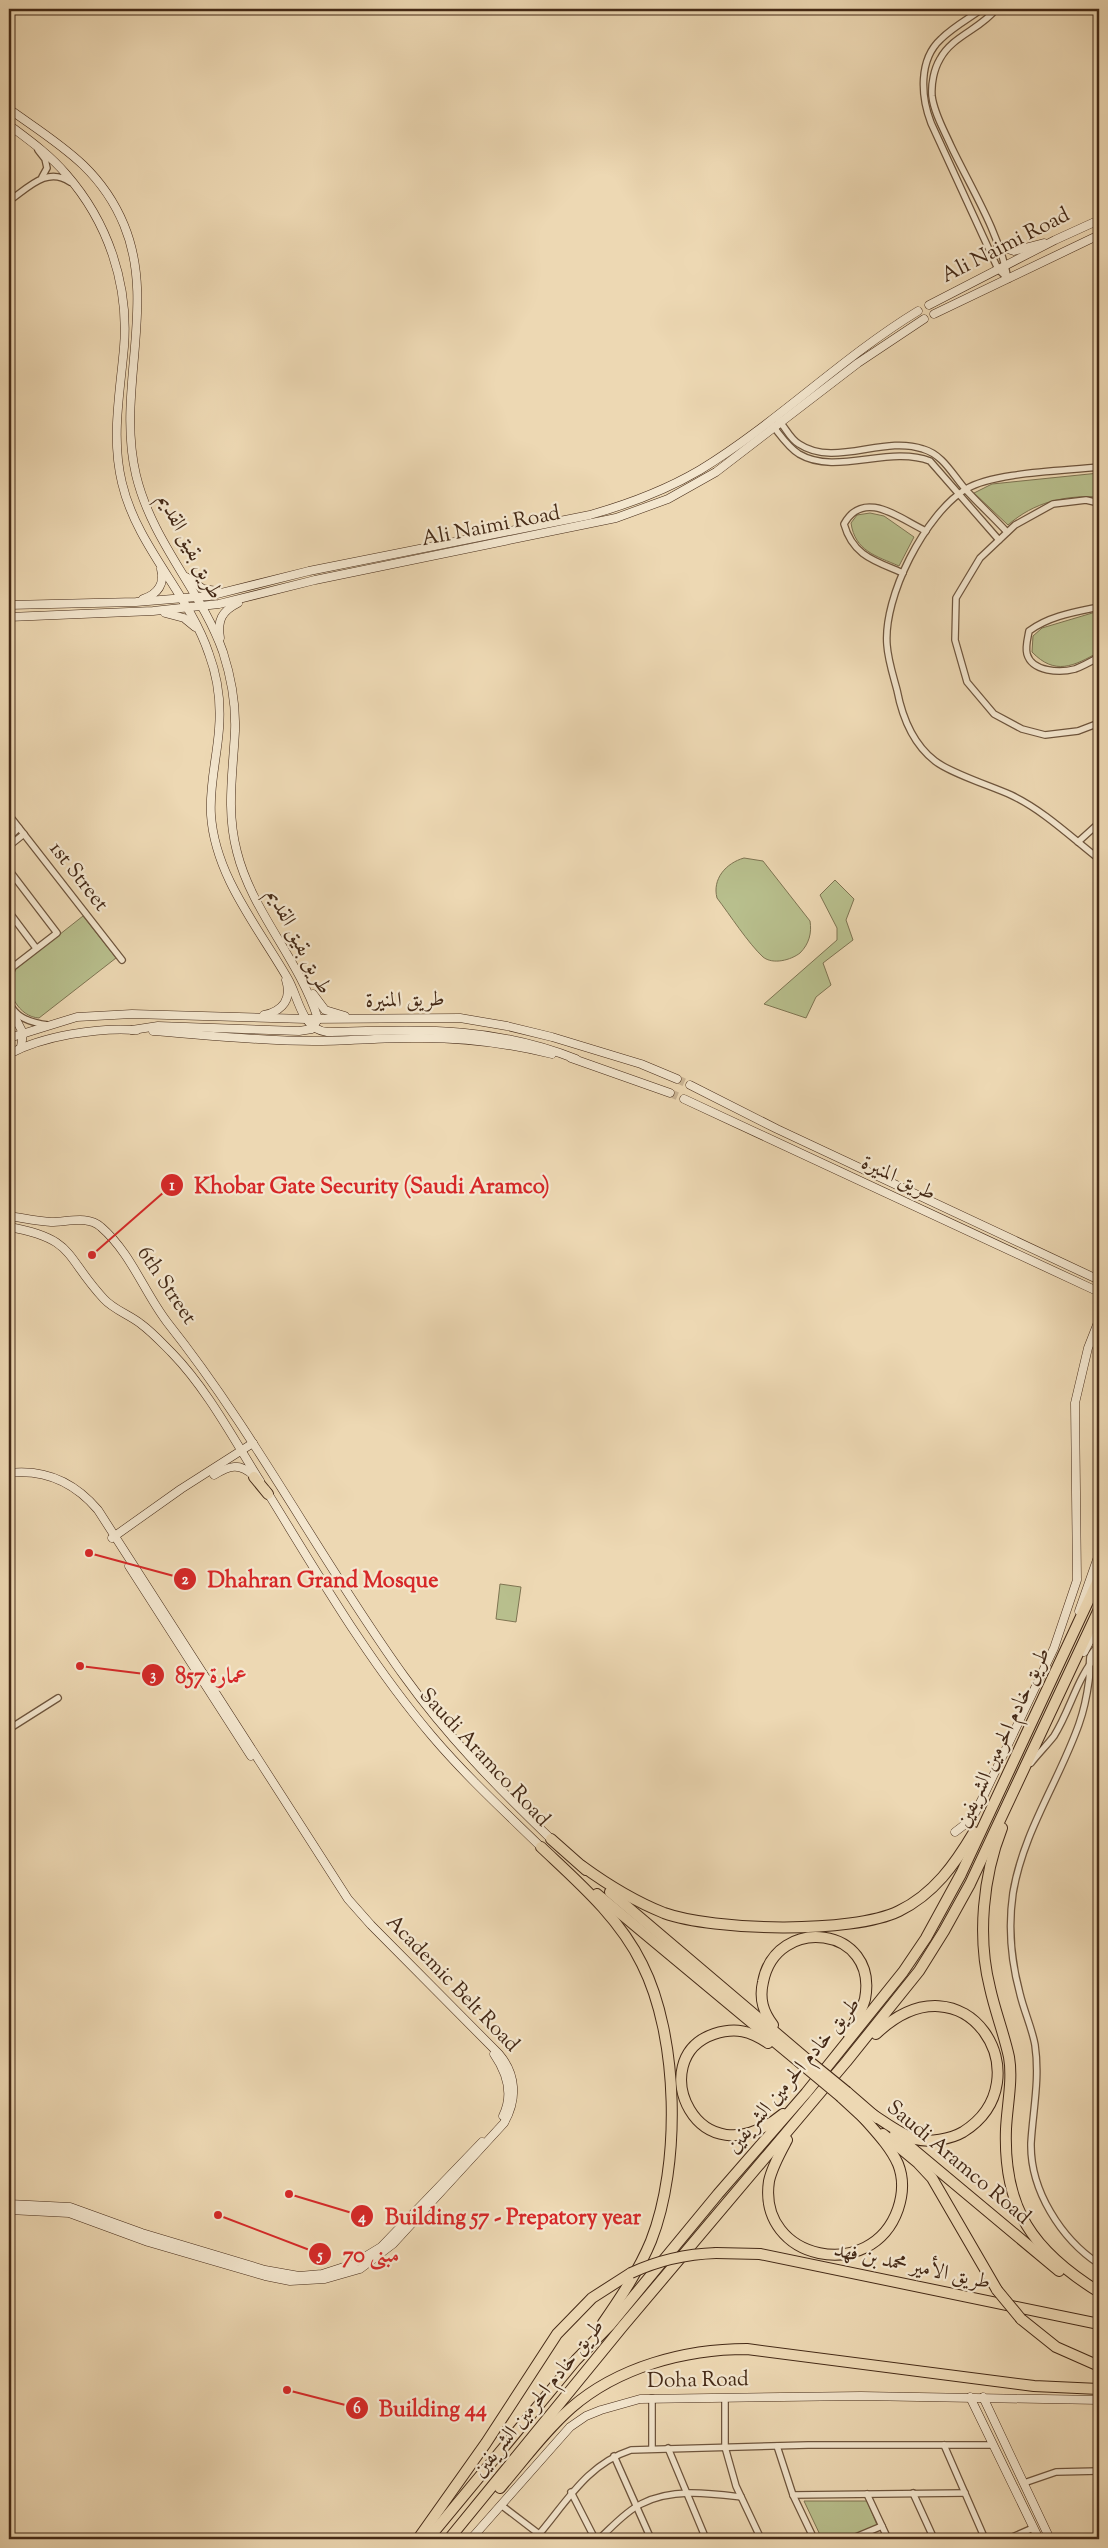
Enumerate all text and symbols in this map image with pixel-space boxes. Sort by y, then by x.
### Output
street label: Ali Naimi Road [937,201,1076,291]
street label: طريق بقيق القديم [148,489,229,606]
street label: Ali Naimi Road [419,499,563,555]
street label: 1st Street [41,836,115,918]
street label: طريق بقيق القديم [257,884,338,1001]
street label: طريق المنيرة [365,985,445,1017]
street label: طريق المنيرة [856,1149,940,1209]
callout: Khobar Gate Security (Saudi Aramco) [160,1167,560,1204]
text: Khobar Gate Security (Saudi Aramco) [194,1172,550,1204]
text: 1 [169,1176,175,1197]
street label: 6th Street [129,1241,203,1331]
callout: Dhahran Grand Mosque [172,1560,448,1597]
text: Dhahran Grand Mosque [207,1566,439,1598]
text: 2 [181,1570,189,1591]
street label: طريق خادم الحرمين الشريفين [949,1643,1060,1833]
callout: عمارة 857 [140,1657,257,1694]
text: عمارة 857 [175,1662,247,1694]
text: 3 [150,1666,156,1687]
street label: Saudi Aramco Road [412,1682,557,1834]
street label: Academic Belt Road [378,1908,526,2060]
street label: طريق خادم الحرمين الشريفين [720,1991,869,2161]
street label: Saudi Aramco Road [879,2094,1037,2233]
callout: Building 57 - Prepatory year [350,2198,651,2235]
text: Building 57 - Prepatory year [385,2203,642,2235]
text: 4 [357,2208,366,2229]
street label: طريق الأمير محمد بن فهد [831,2234,993,2298]
callout: مبنى 70 [308,2236,410,2273]
text: مبنى 70 [343,2241,399,2273]
text: 5 [316,2246,323,2267]
street label: طريق خادم الحرمين الشريفين [466,2314,613,2485]
street label: Doha Road [647,2365,749,2397]
callout: Building 44 [344,2390,497,2427]
text: Building 44 [379,2395,487,2427]
text: 6 [353,2399,361,2420]

